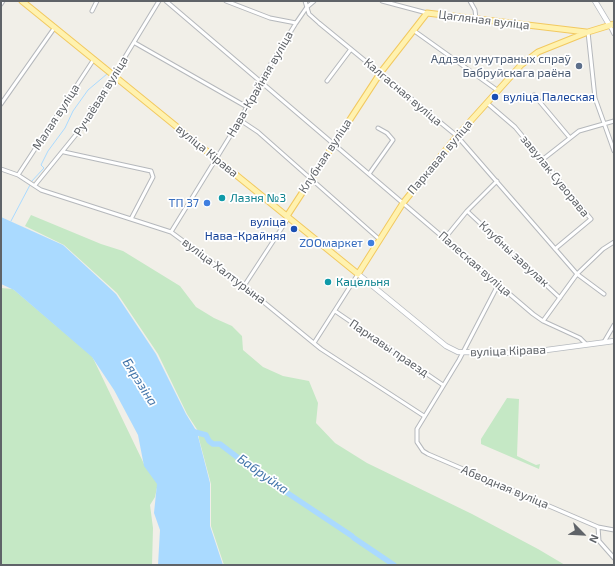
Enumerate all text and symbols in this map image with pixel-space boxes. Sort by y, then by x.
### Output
street label: Цагляная вуліца [438,7,530,33]
street label: Нава-Крайняя вуліца [224,28,296,140]
place label: Аддзел унутраных спраў Бабруйскага раёна [431,52,571,80]
street label: Ручаёвая вуліца [71,53,131,139]
street label: Калгасная вуліца [361,55,445,129]
marker: Аддзел унутраных спраў Бабруйскага раёна [574,61,584,71]
street label: Малая вуліца [29,81,83,153]
place label: вуліца Палеская [503,90,595,104]
marker: вуліца Палеская [490,92,500,102]
street label: Клубная вуліца [296,116,354,196]
street label: Паркавая вуліца [405,117,475,197]
street label: вуліца Кірава [173,122,241,180]
street label: завулак Суворава [518,132,592,220]
place label: Лазня №3 [230,191,286,205]
marker: Лазня №3 [217,193,227,203]
place label: ТП 37 [169,196,199,210]
marker: ТП 37 [202,198,212,208]
place label: вуліца Нава-Крайняя [205,215,286,243]
street label: Клубны завулак [476,218,552,290]
marker: вуліца Нава-Крайняя [289,224,299,234]
street label: Палеская вуліца [436,228,514,300]
street label: вуліца Халтурына [179,235,269,307]
place label: ZOOмаркет [299,236,363,250]
marker: ZOOмаркет [366,238,376,248]
place label: Кацельня [336,275,390,289]
marker: Кацельня [323,277,333,287]
street label: Паркавы праезд [347,316,431,380]
street label: вуліца Кірава [470,342,546,360]
water label: Бярэзіна [119,355,161,409]
water label: Бабруйка [234,451,292,497]
street label: Абводная вуліца [459,462,551,512]
north arrow [563,514,603,554]
text: N [587,533,602,545]

